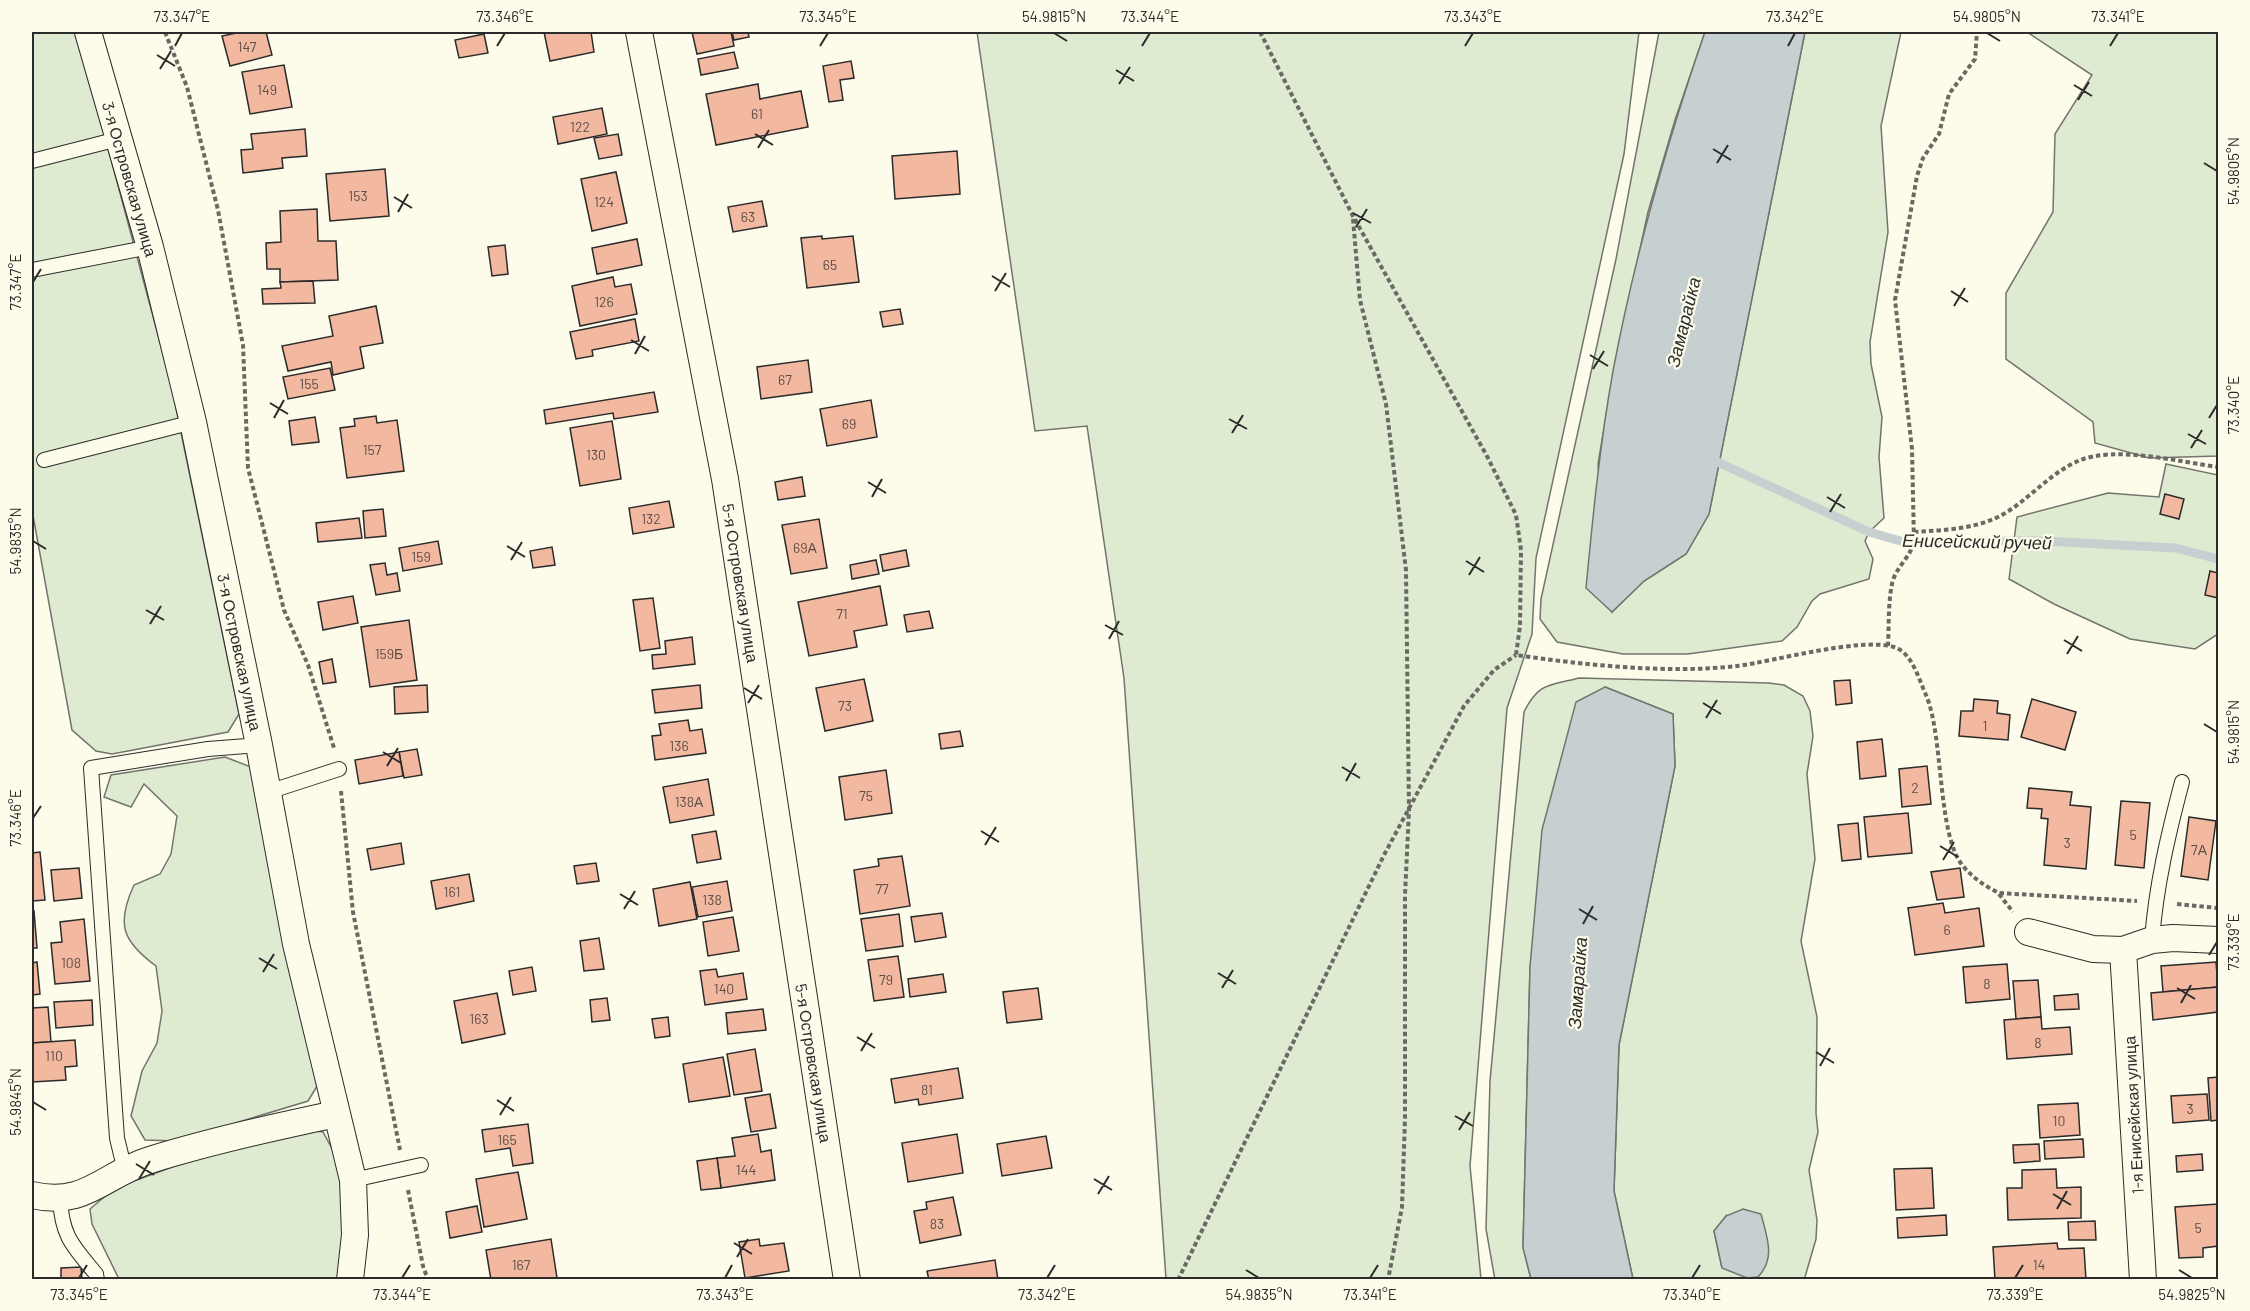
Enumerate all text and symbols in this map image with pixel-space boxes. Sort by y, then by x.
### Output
text: 73.347°E [154,7,210,25]
text: 73.346°E [476,7,534,25]
text: 73.345°E [799,7,857,25]
text: 54.9815°N [1022,7,1086,25]
text: 73.344°E [1121,7,1179,25]
text: 73.343°E [1444,7,1502,25]
text: 73.342°E [1766,7,1824,25]
text: 54.9805°N [1953,7,2021,25]
text: 73.341°E [2091,7,2145,25]
house number: 147 [238,38,257,55]
house number: 149 [257,81,277,98]
street label: 3-я Островская улица [99,99,161,259]
house number: 61 [751,105,763,122]
house number: 122 [570,118,590,135]
text: 54.9805°N [2224,137,2242,205]
house number: 153 [348,187,368,204]
house number: 124 [594,193,614,210]
house number: 63 [741,208,755,225]
text: 73.347°E [6,254,24,310]
house number: 65 [823,256,837,273]
water label: Замарайка [1661,275,1705,369]
house number: 126 [594,293,614,310]
house number: 67 [778,371,792,388]
house number: 155 [299,375,319,392]
text: 73.340°E [2224,376,2242,434]
house number: 69 [842,415,856,432]
house number: 157 [363,441,382,458]
house number: 130 [586,446,606,463]
street label: 5-я Островская улица [719,502,763,664]
text: 54.9835°N [6,507,24,575]
house number: 132 [641,510,661,527]
water label: Енисейский ручей [1902,529,2052,553]
house number: 69А [793,539,818,556]
house number: 159 [411,548,431,565]
street label: 3-я Островская улица [214,572,266,733]
house number: 71 [836,605,848,622]
house number: 159Б [375,645,403,662]
house number: 73 [838,697,852,714]
text: 54.9815°N [2224,700,2242,764]
house number: 1 [1983,717,1987,734]
house number: 136 [669,737,689,754]
house number: 2 [1911,779,1919,796]
house number: 75 [859,787,873,804]
text: 73.346°E [6,789,24,847]
house number: 138А [675,793,704,810]
house number: 5 [2129,826,2137,843]
house number: 3 [2063,834,2071,851]
house number: 7А [2191,841,2208,858]
house number: 77 [875,880,889,897]
house number: 161 [444,883,460,900]
house number: 138 [702,891,722,908]
text: 73.339°E [2224,913,2242,971]
house number: 6 [1943,921,1951,938]
water label: Замарайка [1563,936,1591,1030]
house number: 108 [61,954,81,971]
house number: 79 [879,971,893,988]
house number: 8 [1983,975,1991,992]
house number: 140 [714,980,734,997]
street label: 5-я Островская улица [792,982,836,1144]
house number: 163 [469,1010,489,1027]
house number: 8 [2034,1034,2042,1051]
street label: 1-я Енисейская улица [2119,1035,2147,1194]
house number: 110 [45,1047,63,1064]
text: 54.9845°N [6,1068,24,1136]
house number: 81 [921,1081,933,1098]
house number: 3 [2186,1100,2194,1117]
house number: 10 [2053,1112,2065,1129]
house number: 165 [497,1131,517,1148]
house number: 144 [736,1161,756,1178]
house number: 83 [930,1215,944,1232]
house number: 5 [2194,1219,2202,1236]
house number: 167 [512,1256,531,1273]
house number: 14 [2033,1256,2045,1273]
text: 73.345°E [50,1285,108,1303]
text: 73.344°E [373,1285,431,1303]
text: 73.343°E [696,1285,754,1303]
text: 73.342°E [1018,1285,1076,1303]
text: 54.9835°N [1225,1285,1293,1303]
text: 73.341°E [1343,1285,1397,1303]
text: 73.340°E [1663,1285,1721,1303]
text: 73.339°E [1986,1285,2044,1303]
text: 54.9825°N [2158,1285,2226,1303]

